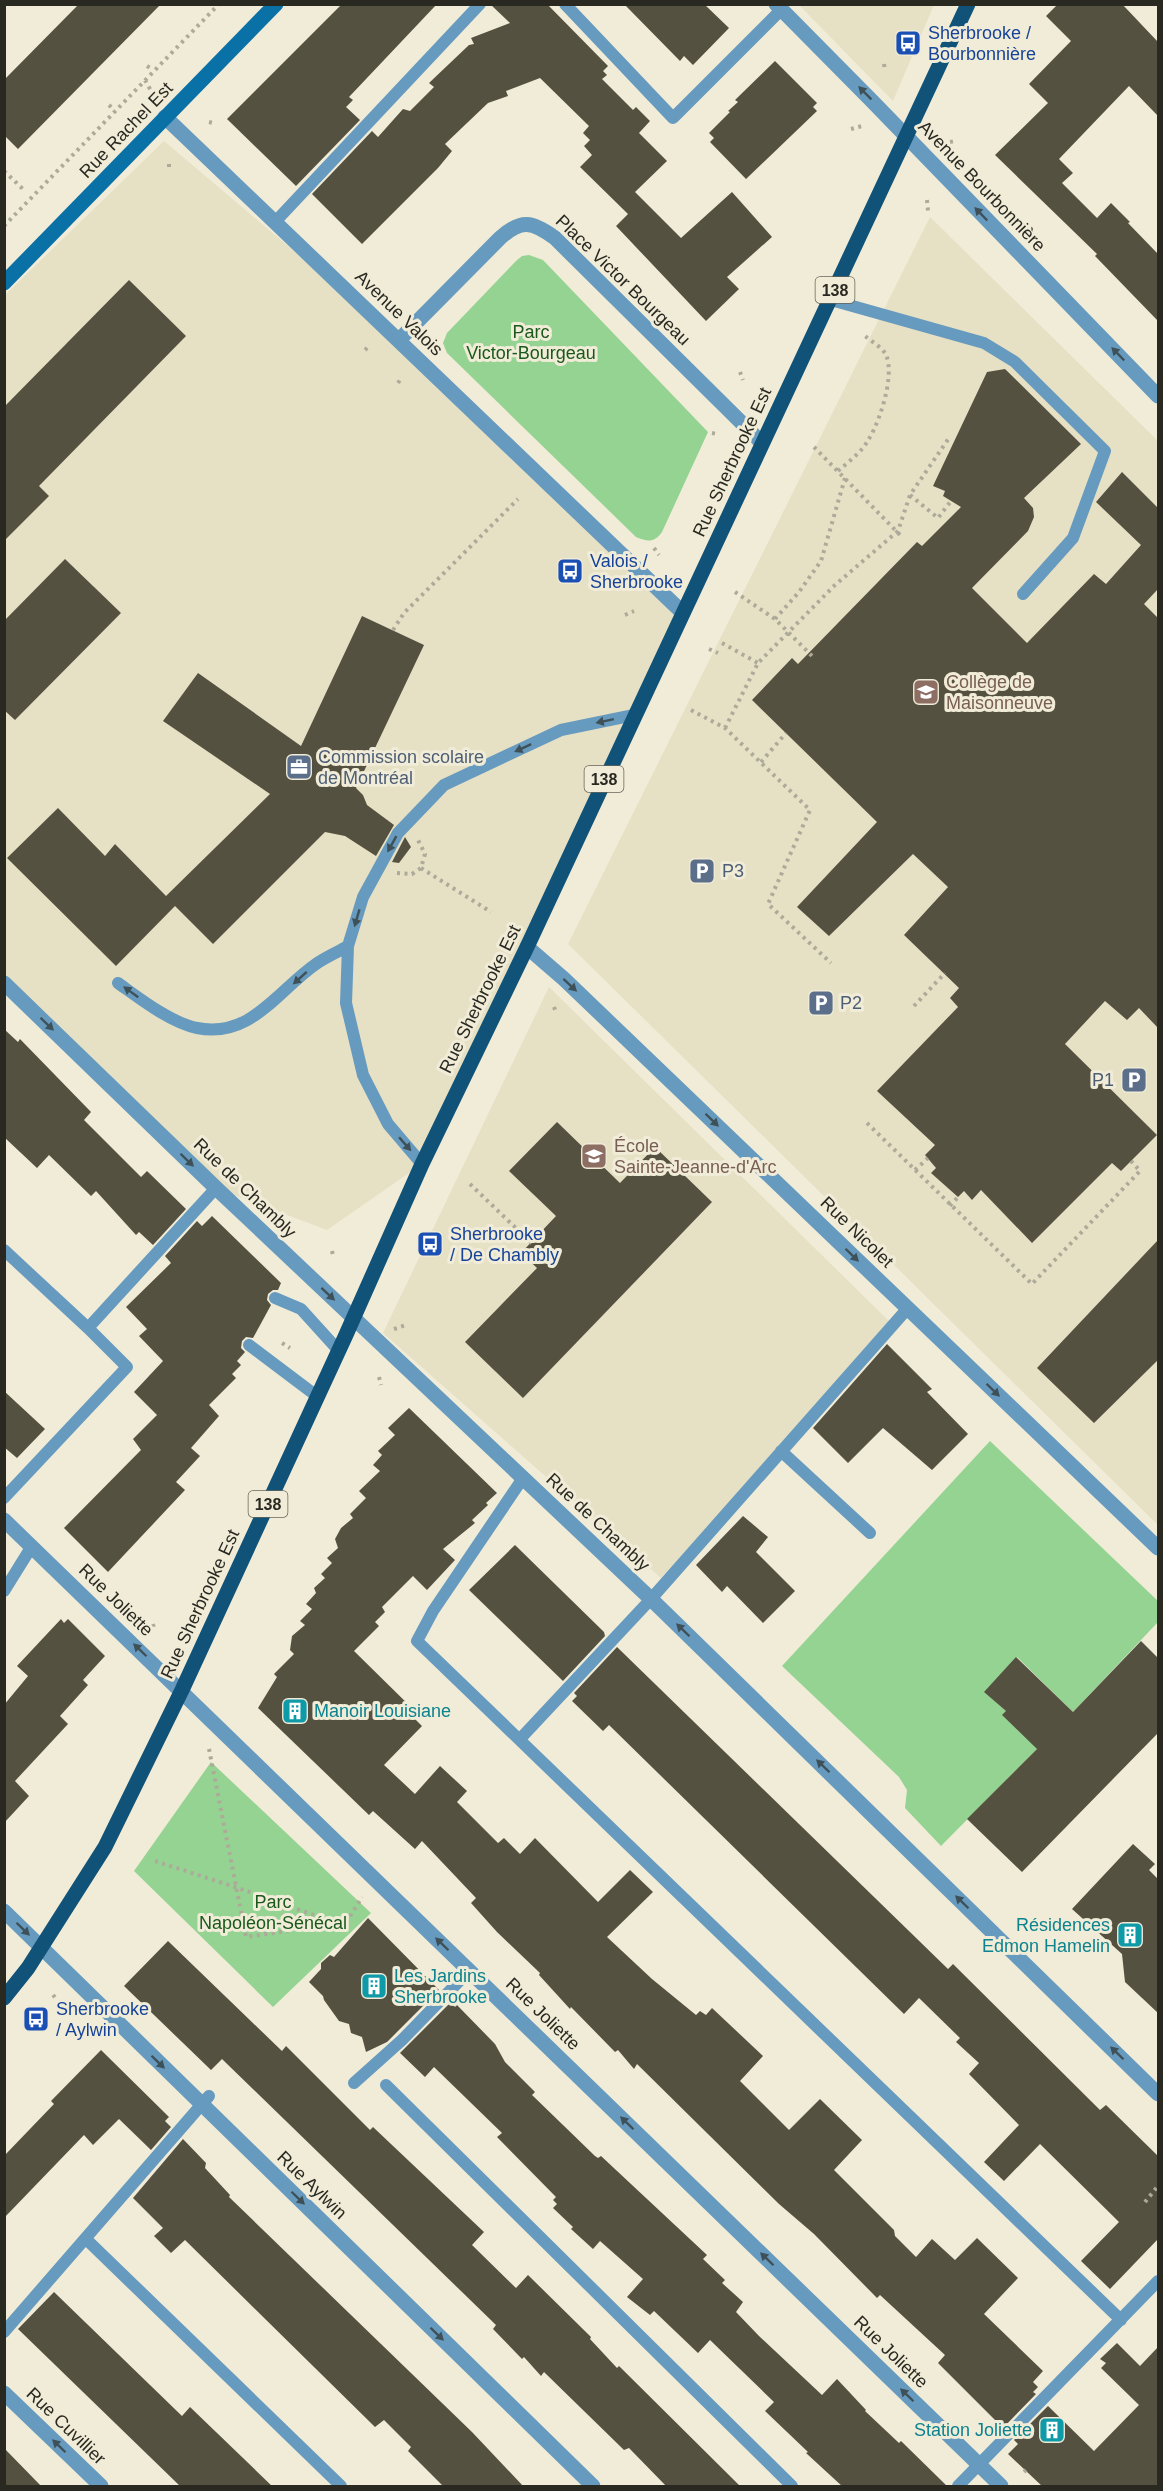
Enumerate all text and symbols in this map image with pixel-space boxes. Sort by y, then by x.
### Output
place label: Sherbrooke / Bourbonnière [928,23,1036,64]
bus stop icon: Sherbrooke / Bourbonnière [893,28,923,58]
street label: Rue Rachel Est [75,78,177,182]
one-way arrow [858,86,872,100]
street label: Avenue Bourbonnière [914,117,1050,255]
one-way arrow [975,208,989,222]
street label: Place Victor Bourgeau [552,211,694,349]
street label: Avenue Valois [351,266,447,360]
road number: 138 [816,277,854,303]
park label: Parc Victor-Bourgeau [466,322,596,363]
one-way arrow [1111,347,1125,361]
street label: Rue Sherbrooke Est [689,384,775,540]
place label: Valois / Sherbrooke [590,551,683,592]
bus stop icon: Valois / Sherbrooke [555,556,585,586]
place label: Collège de Maisonneuve [946,672,1053,713]
school or university icon: Collège de Maisonneuve [911,677,941,707]
one-way arrow [596,717,615,726]
one-way arrow [514,744,531,753]
place label: Commission scolaire de Montréal [318,747,484,788]
office icon: Commission scolaire de Montréal [284,752,314,782]
road number: 138 [584,766,624,792]
one-way arrow [387,836,397,853]
parking icon: P3 [687,856,717,886]
place label: P3 [722,861,744,881]
one-way arrow [351,909,361,927]
street label: Rue Sherbrooke Est [435,922,525,1076]
one-way arrow [293,971,308,984]
one-way arrow [563,978,577,992]
one-way arrow [124,987,139,999]
parking icon: P2 [806,988,836,1018]
place label: P2 [840,993,862,1013]
one-way arrow [39,1017,54,1031]
parking icon: P1 [1119,1065,1149,1095]
place label: P1 [1092,1070,1114,1090]
one-way arrow [704,1113,719,1127]
street label: Rue de Chambly [190,1134,300,1242]
one-way arrow [398,1136,411,1151]
place label: École Sainte-Jeanne-d'Arc [614,1136,777,1177]
school or university icon: École Sainte-Jeanne-d'Arc [579,1141,609,1171]
one-way arrow [179,1153,194,1167]
street label: Rue Nicolet [817,1192,897,1272]
place label: Sherbrooke / De Chambly [450,1224,559,1265]
bus stop icon: Sherbrooke / De Chambly [415,1229,445,1259]
one-way arrow [845,1247,859,1261]
one-way arrow [321,1286,335,1300]
one-way arrow [985,1383,1000,1396]
street label: Rue de Chambly [542,1469,654,1575]
road number: 138 [248,1491,288,1517]
street label: Rue Sherbrooke Est [157,1526,243,1682]
street label: Rue Joliette [75,1560,157,1640]
one-way arrow [677,1623,691,1637]
one-way arrow [133,1643,147,1657]
building icon: Manoir Louisiane [280,1696,310,1726]
place label: Manoir Louisiane [314,1701,451,1721]
one-way arrow [815,1759,830,1773]
park label: Parc Napoléon-Sénécal [199,1892,347,1933]
one-way arrow [956,1896,970,1910]
place label: Résidences Edmon Hamelin [982,1915,1110,1956]
building icon: Résidences Edmon Hamelin [1115,1920,1145,1950]
one-way arrow [15,1922,29,1936]
one-way arrow [436,1937,450,1951]
place label: Les Jardins Sherbrooke [394,1966,487,2007]
building icon: Les Jardins Sherbrooke [359,1971,389,2001]
street label: Rue Joliette [502,1974,584,2054]
place label: Sherbrooke / Aylwin [56,1999,149,2040]
bus stop icon: Sherbrooke / Aylwin [21,2004,51,2034]
one-way arrow [1110,2047,1124,2061]
one-way arrow [151,2054,165,2068]
one-way arrow [621,2117,635,2131]
street label: Rue Aylwin [273,2147,351,2223]
one-way arrow [290,2191,305,2205]
one-way arrow [761,2253,775,2267]
street label: Rue Joliette [850,2312,932,2392]
one-way arrow [430,2327,444,2341]
street label: Rue Cuvillier [22,2383,110,2469]
one-way arrow [900,2388,915,2402]
building icon: Station Joliette [1037,2415,1067,2445]
place label: Station Joliette [914,2420,1032,2440]
one-way arrow [52,2439,66,2453]

